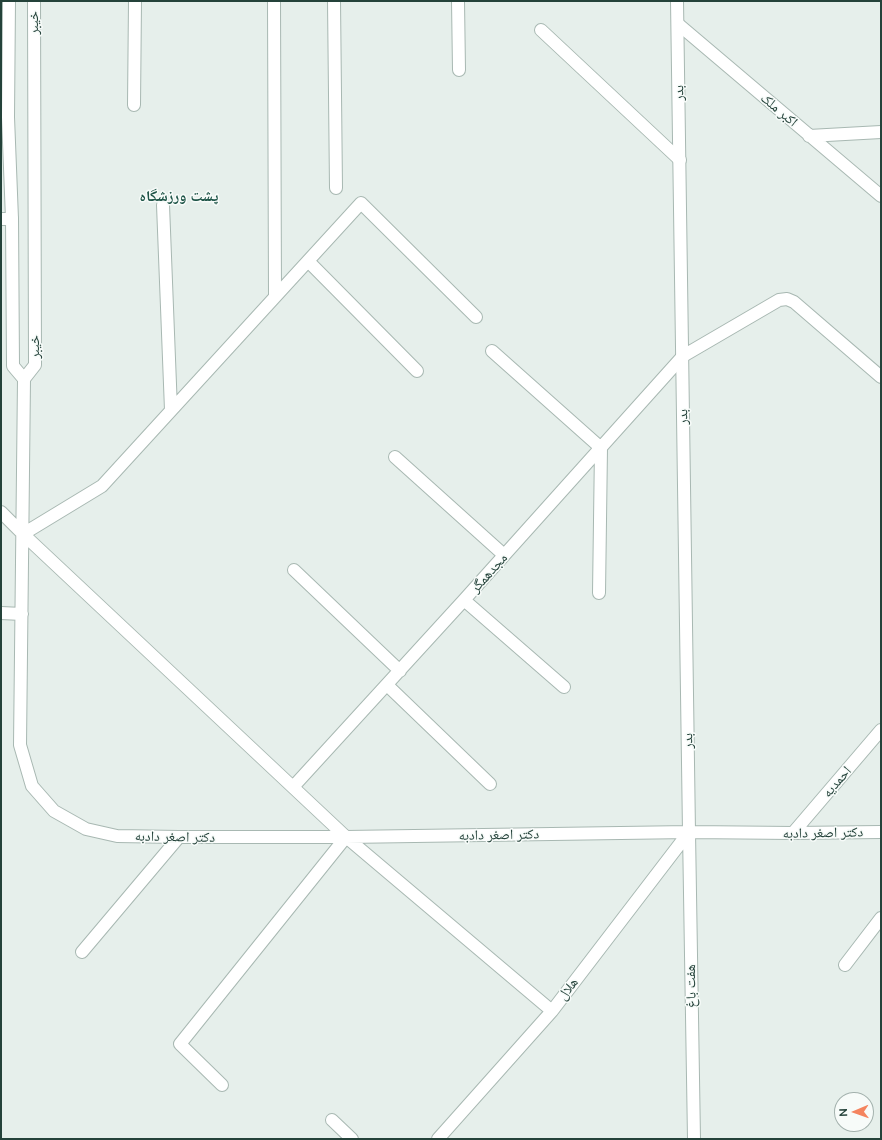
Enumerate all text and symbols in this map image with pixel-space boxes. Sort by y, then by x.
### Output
street label: خیبر [26,11,42,35]
street label: بدر [670,85,688,101]
street label: اکبر ملک [757,90,801,130]
district label: پشت ورزشگاه [140,187,218,205]
street label: خیبر [27,335,43,359]
street label: بدر [674,409,692,425]
street label: مجدهمگر [467,550,511,596]
street label: بدر [679,733,697,749]
street label: احمدیه [819,763,855,801]
street label: دکتر اصغر دادبه [783,824,863,842]
street label: دکتر اصغر دادبه [459,826,539,844]
street label: دکتر اصغر دادبه [135,828,215,846]
street label: هفت باغ [682,964,700,1008]
street label: هلال [554,974,582,1004]
north arrow [834,1092,874,1132]
text: N [836,1108,850,1117]

